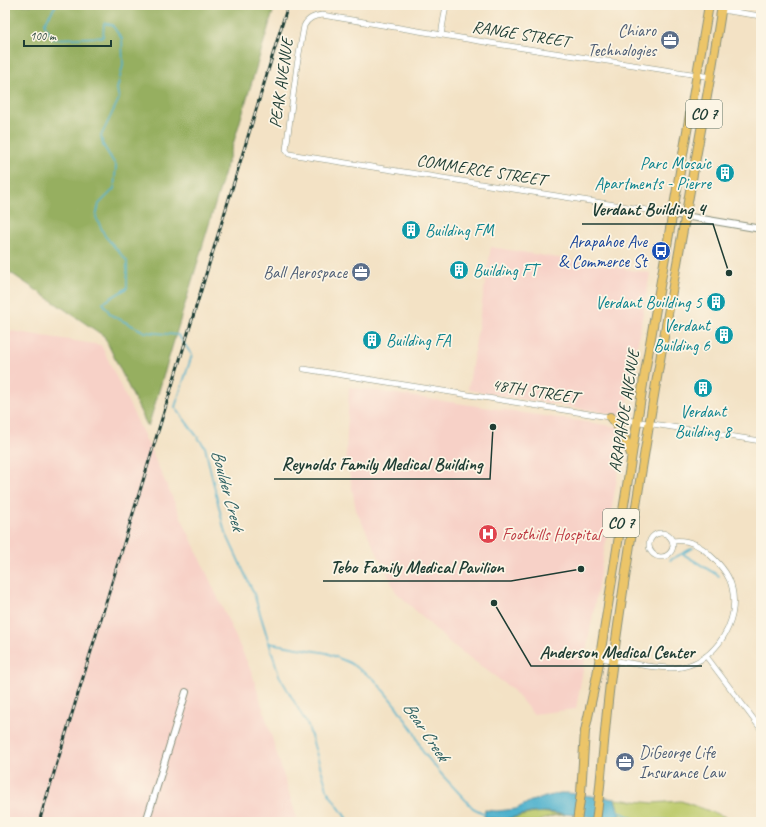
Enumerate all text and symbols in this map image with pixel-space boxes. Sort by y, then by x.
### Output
street label: RANGE STREET [471,16,574,53]
place label: Chiaro Technologies [587,20,658,61]
scale bar [24,22,111,48]
text: 100 m [30,28,57,44]
office icon: Chiaro Technologies [659,29,681,51]
street label: PEAK AVENUE [264,34,298,129]
road number: CO 7 [686,100,722,128]
street label: COMMERCE STREET [415,149,551,191]
place label: Parc Mosaic Apartments - Pierre [594,153,712,194]
building icon: Parc Mosaic Apartments - Pierre [714,162,736,184]
callout: Verdant Building 4 [582,194,713,224]
text: Verdant Building 4 [591,198,707,220]
building icon: Building FM [400,219,422,241]
place label: Building FM [425,220,495,241]
place label: Arapahoe Ave & Commerce St [558,231,649,272]
bus stop icon: Arapahoe Ave & Commerce St [650,240,672,262]
building icon: Building FT [448,259,470,281]
place label: Building FT [473,260,542,281]
office icon: Ball Aerospace [350,261,372,283]
place label: Ball Aerospace [263,262,348,283]
building icon: Verdant Building 5 [705,291,727,313]
place label: Verdant Building 5 [595,292,703,313]
place label: Verdant Building 6 [654,315,712,356]
building icon: Verdant Building 6 [713,324,735,346]
building icon: Building FA [361,329,383,351]
place label: Building FA [386,330,452,351]
street label: ARAPAHOE AVENUE [604,345,644,474]
street label: 48TH STREET [490,374,584,409]
building icon: Verdant Building 8 [692,377,714,399]
place label: Verdant Building 8 [675,401,734,442]
water label: Boulder Creek [207,447,250,536]
callout: Reynolds Family Medical Building [274,449,490,479]
text: Reynolds Family Medical Building [282,453,484,475]
road number: CO 7 [603,509,639,537]
hospital icon: Foothills Hospital [477,523,499,545]
place label: Foothills Hospital [502,524,603,545]
callout: Tebo Family Medical Pavilion [323,551,511,581]
text: Tebo Family Medical Pavilion [330,556,505,578]
callout: Anderson Medical Center [531,636,702,666]
text: Anderson Medical Center [539,641,697,663]
water label: Bear Creek [398,697,456,768]
place label: DiGeorge Life Insurance Law [639,742,726,783]
office icon: DiGeorge Life Insurance Law [614,751,636,773]

